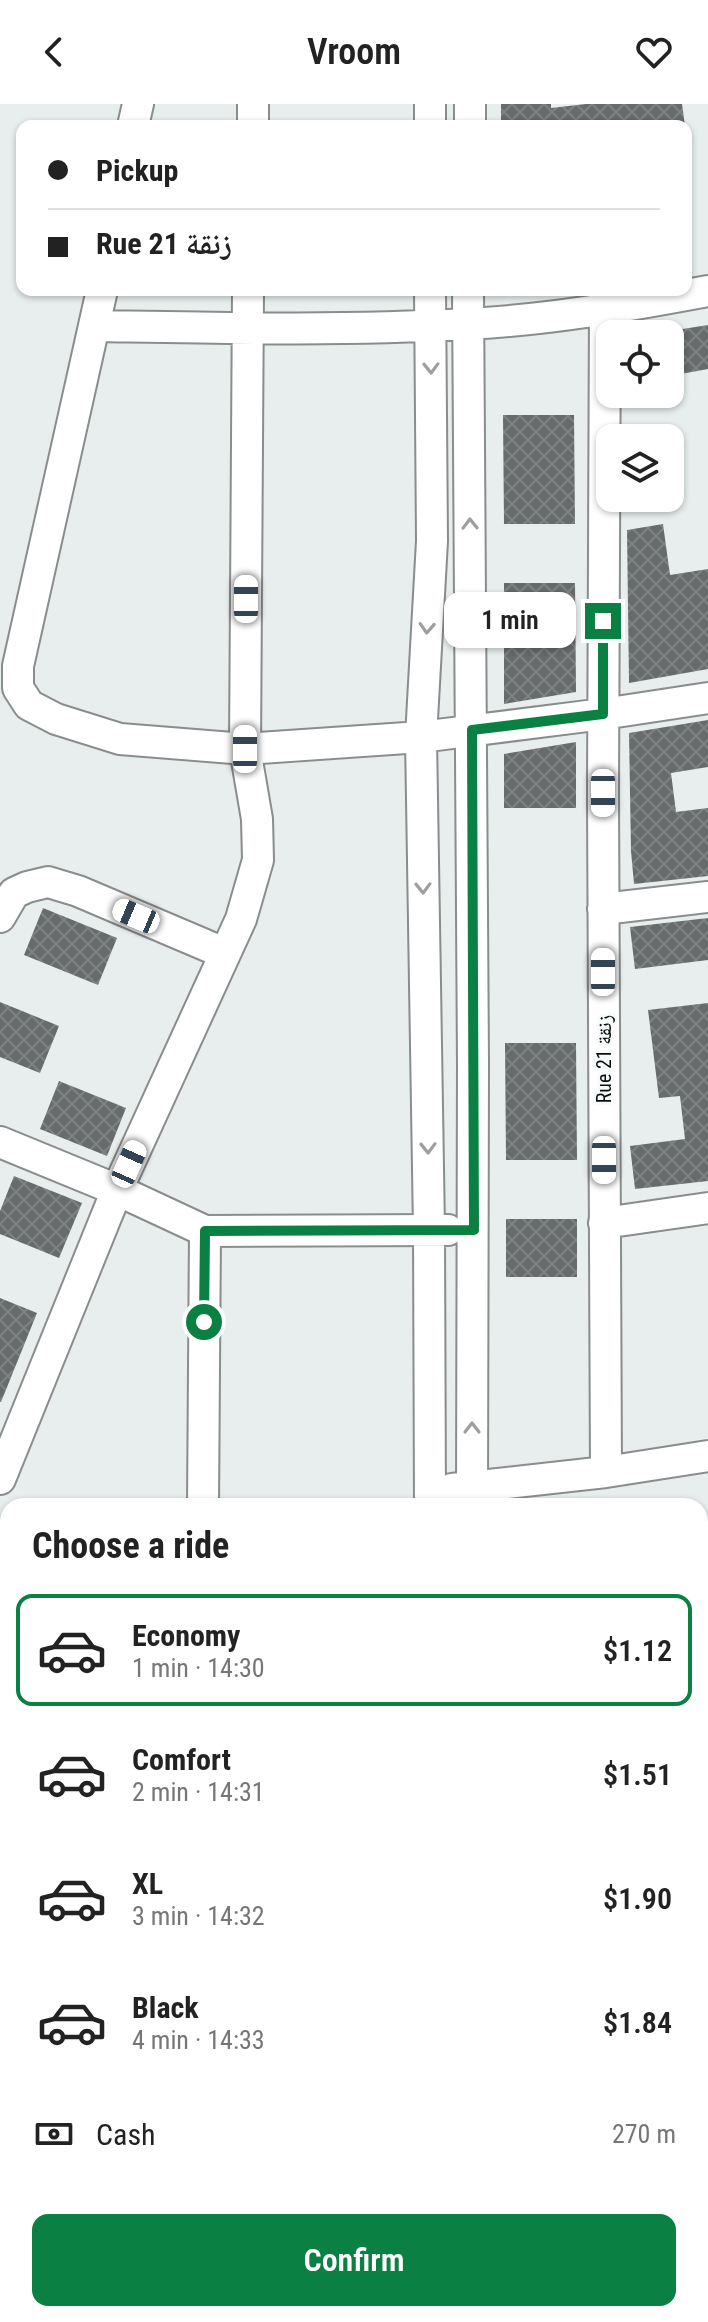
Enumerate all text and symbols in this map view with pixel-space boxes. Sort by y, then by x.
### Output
icon: back [32,30,76,74]
icon: heart [632,30,676,74]
text: Vroom [307,31,401,73]
text: Pickup [96,153,178,188]
text: Rue 21 زنقة [96,226,232,261]
map controls [596,320,684,512]
button: locate [596,320,684,408]
one-way arrow [422,362,440,375]
button: layers [596,424,684,512]
one-way arrow [461,517,479,530]
car [234,575,258,623]
callout: 1 min [443,593,575,649]
route end [585,603,621,639]
text: 1 min [481,605,539,635]
one-way arrow [419,622,436,635]
car [233,725,257,773]
car [591,769,615,817]
one-way arrow [415,882,432,895]
car [109,896,163,936]
car [591,948,615,996]
street label: Rue 21 زنقة [592,1015,616,1103]
car [592,1136,616,1184]
car [108,1137,150,1191]
one-way arrow [419,1142,437,1155]
route start [186,1304,222,1340]
one-way arrow [463,1421,481,1434]
text: Choose a ride [32,1525,229,1567]
icon: car [36,1614,108,1686]
text: Economy [132,1618,240,1653]
text: $1.12 [603,1633,672,1668]
text: 1 min · 14:30 [132,1653,265,1683]
icon: car [36,1738,108,1810]
text: Comfort [132,1742,231,1777]
text: $1.51 [603,1757,672,1792]
text: 2 min · 14:31 [132,1777,265,1807]
icon: car [36,1862,108,1934]
text: XL [132,1866,163,1901]
text: $1.90 [603,1881,672,1916]
text: 3 min · 14:32 [132,1901,265,1931]
icon: car [36,1986,108,2058]
text: Black [132,1990,199,2025]
text: $1.84 [603,2005,672,2040]
text: 4 min · 14:33 [132,2025,265,2055]
icon: cash [32,2112,76,2156]
text: Cash [96,2117,156,2152]
text: 270 m [612,2119,676,2149]
button: Confirm [32,2214,676,2306]

